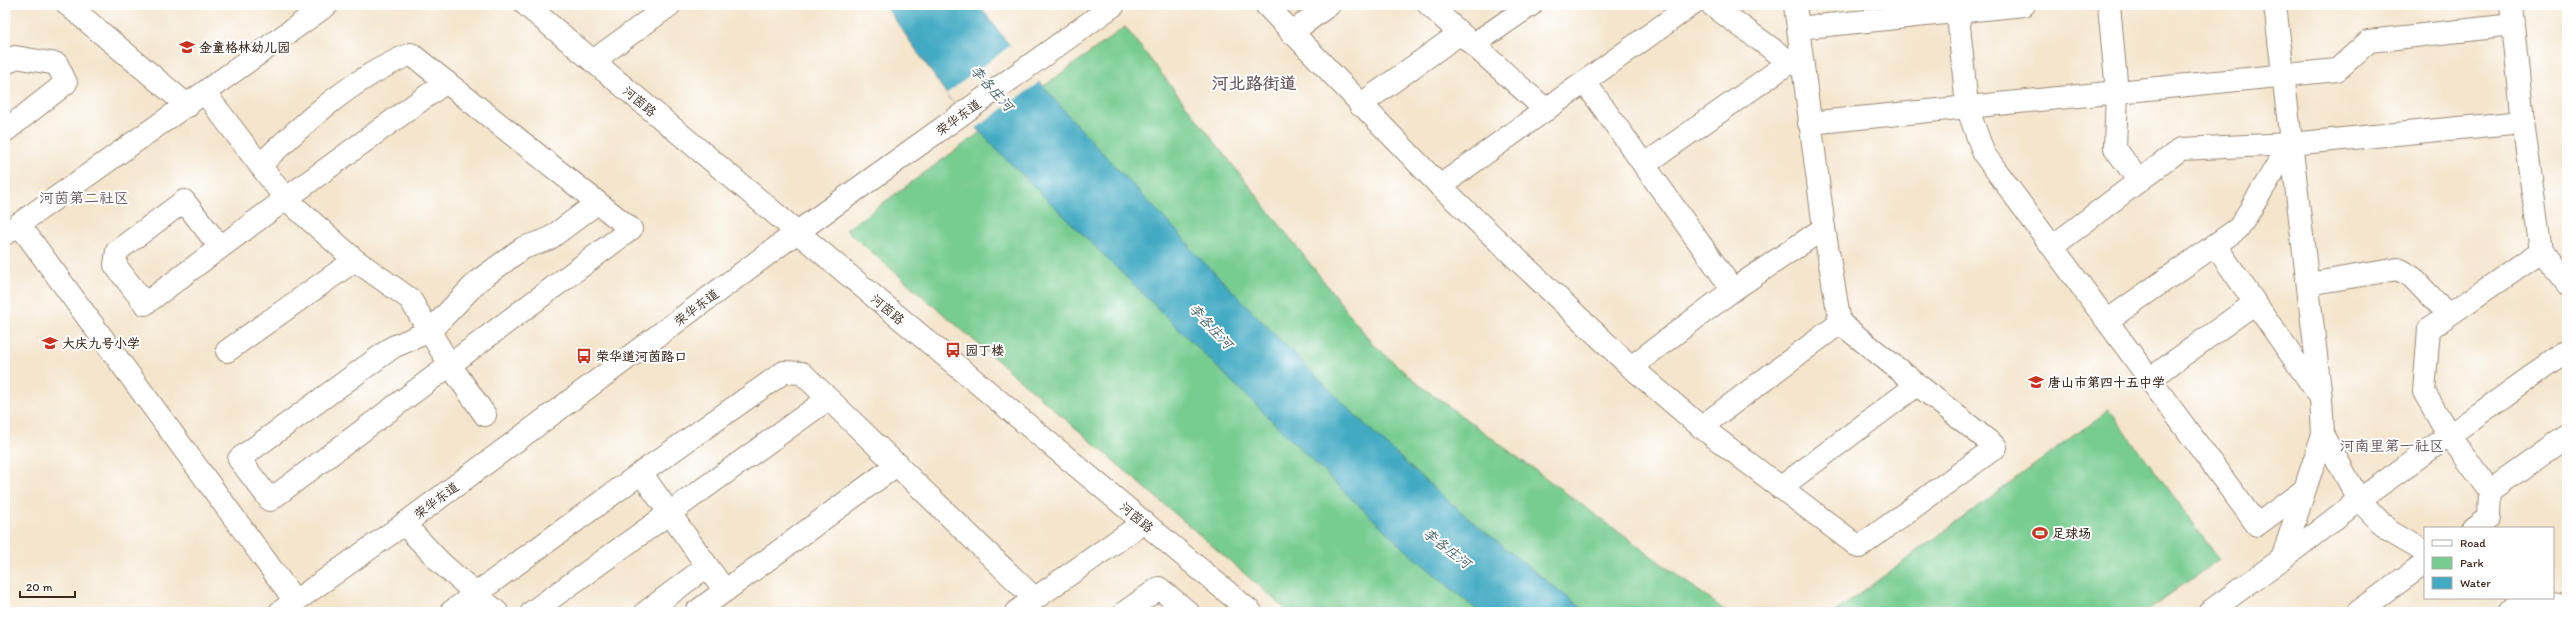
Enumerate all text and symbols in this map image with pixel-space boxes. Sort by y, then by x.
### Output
school or university icon: 金童格林幼儿园 [178,38,196,56]
place label: 金童格林幼儿园 [199,40,290,55]
water label: 李各庄河 [967,62,1018,116]
district label: 河北路街道 [1212,73,1297,93]
street label: 河茵路 [620,83,659,120]
street label: 荣华东道 [933,96,984,139]
district label: 河茵第二社区 [39,189,129,207]
street label: 荣华东道 [671,286,722,329]
street label: 河茵路 [868,291,907,328]
water label: 李各庄河 [1185,300,1237,354]
school or university icon: 大庆九号小学 [41,334,59,352]
place label: 大庆九号小学 [62,336,140,351]
bus stop icon: 园丁楼 [944,341,962,359]
place label: 园丁楼 [965,343,1004,358]
bus stop icon: 荣华道河茵路口 [575,347,593,365]
place label: 荣华道河茵路口 [596,349,687,364]
school or university icon: 唐山市第四十五中学 [2027,373,2045,391]
place label: 唐山市第四十五中学 [2048,375,2165,390]
district label: 河南里第一社区 [2339,437,2445,455]
street label: 荣华东道 [411,479,462,522]
street label: 河茵路 [1117,499,1156,536]
water label: 李各庄河 [1419,524,1476,574]
sports icon: 足球场 [2031,524,2049,542]
place label: 足球场 [2052,526,2091,541]
legend [2424,527,2554,599]
text: Road [2460,536,2486,550]
text: Park [2460,556,2484,570]
scale bar [20,573,75,599]
text: Water [2460,576,2491,590]
text: 20 m [26,580,53,594]

